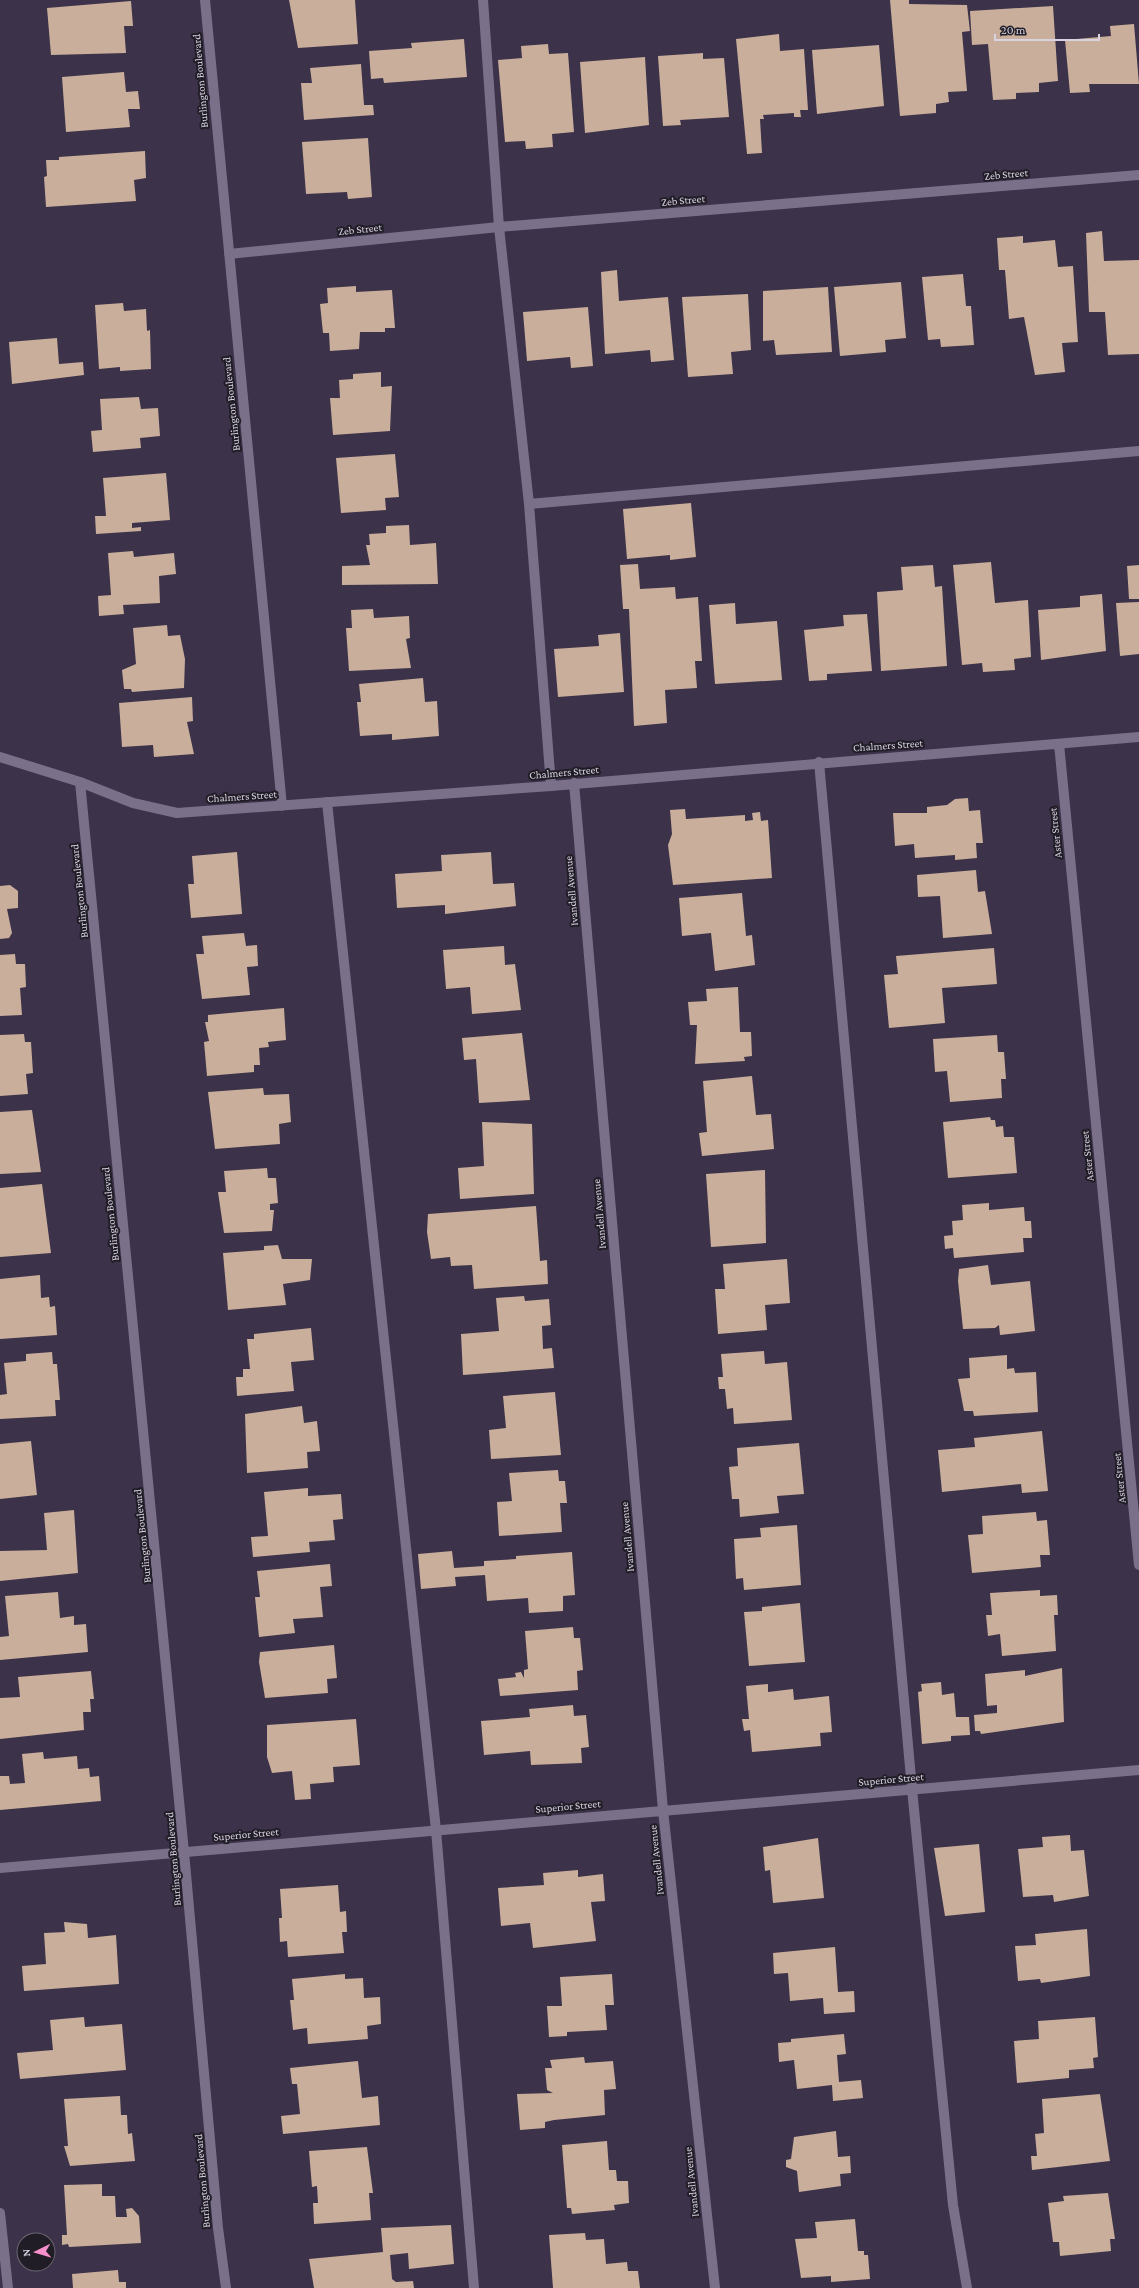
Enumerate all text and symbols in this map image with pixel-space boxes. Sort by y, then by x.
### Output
scale bar [995,16,1099,42]
text: 20 m [1001,23,1026,37]
street label: Burlington Boulevard [190,33,211,128]
street label: Zeb Street [984,166,1029,182]
street label: Zeb Street [661,192,706,208]
street label: Zeb Street [337,221,383,237]
street label: Burlington Boulevard [220,356,243,451]
street label: Chalmers Street [853,737,924,753]
street label: Chalmers Street [529,763,600,781]
street label: Chalmers Street [207,788,278,804]
street label: Aster Street [1046,807,1064,859]
street label: Burlington Boulevard [68,843,91,938]
street label: Ivandell Avenue [562,855,580,926]
street label: Aster Street [1078,1130,1096,1182]
street label: Burlington Boulevard [99,1166,122,1261]
street label: Ivandell Avenue [590,1178,608,1249]
street label: Aster Street [1110,1452,1128,1504]
street label: Burlington Boulevard [131,1488,154,1583]
street label: Ivandell Avenue [618,1501,636,1572]
street label: Superior Street [858,1770,925,1789]
street label: Superior Street [535,1797,602,1816]
street label: Burlington Boulevard [163,1811,184,1906]
street label: Ivandell Avenue [646,1824,666,1896]
street label: Superior Street [213,1825,280,1844]
street label: Burlington Boulevard [192,2133,213,2228]
street label: Ivandell Avenue [681,2146,701,2218]
north arrow [16,2232,56,2272]
text: N [20,2248,32,2257]

